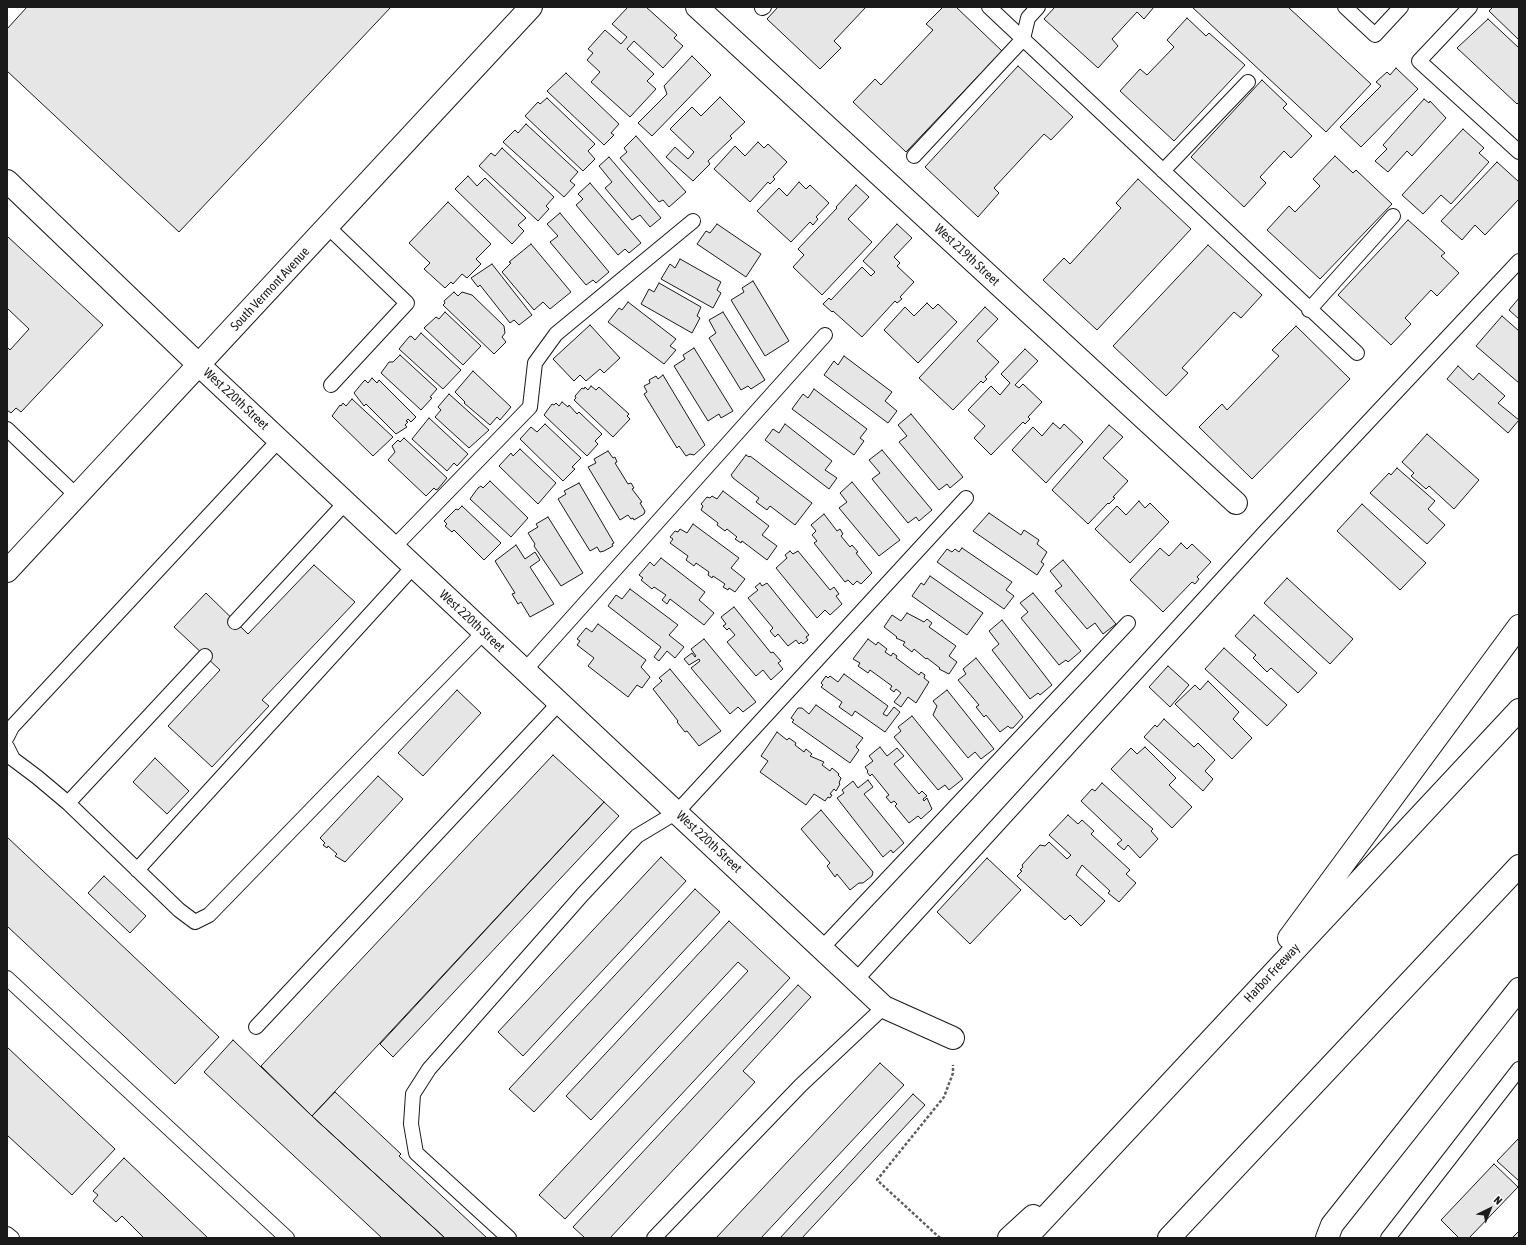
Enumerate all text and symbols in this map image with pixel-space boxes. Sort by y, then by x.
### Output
street label: West 219th Street [931,221,1003,289]
street label: South Vermont Avenue [227,244,313,334]
street label: West 220th Street [200,365,272,433]
street label: West 220th Street [436,587,508,655]
street label: West 220th Street [673,808,745,876]
street label: Harbor Freeway [1241,940,1303,1006]
north arrow [1470,1189,1510,1229]
text: N [1492,1194,1505,1207]

